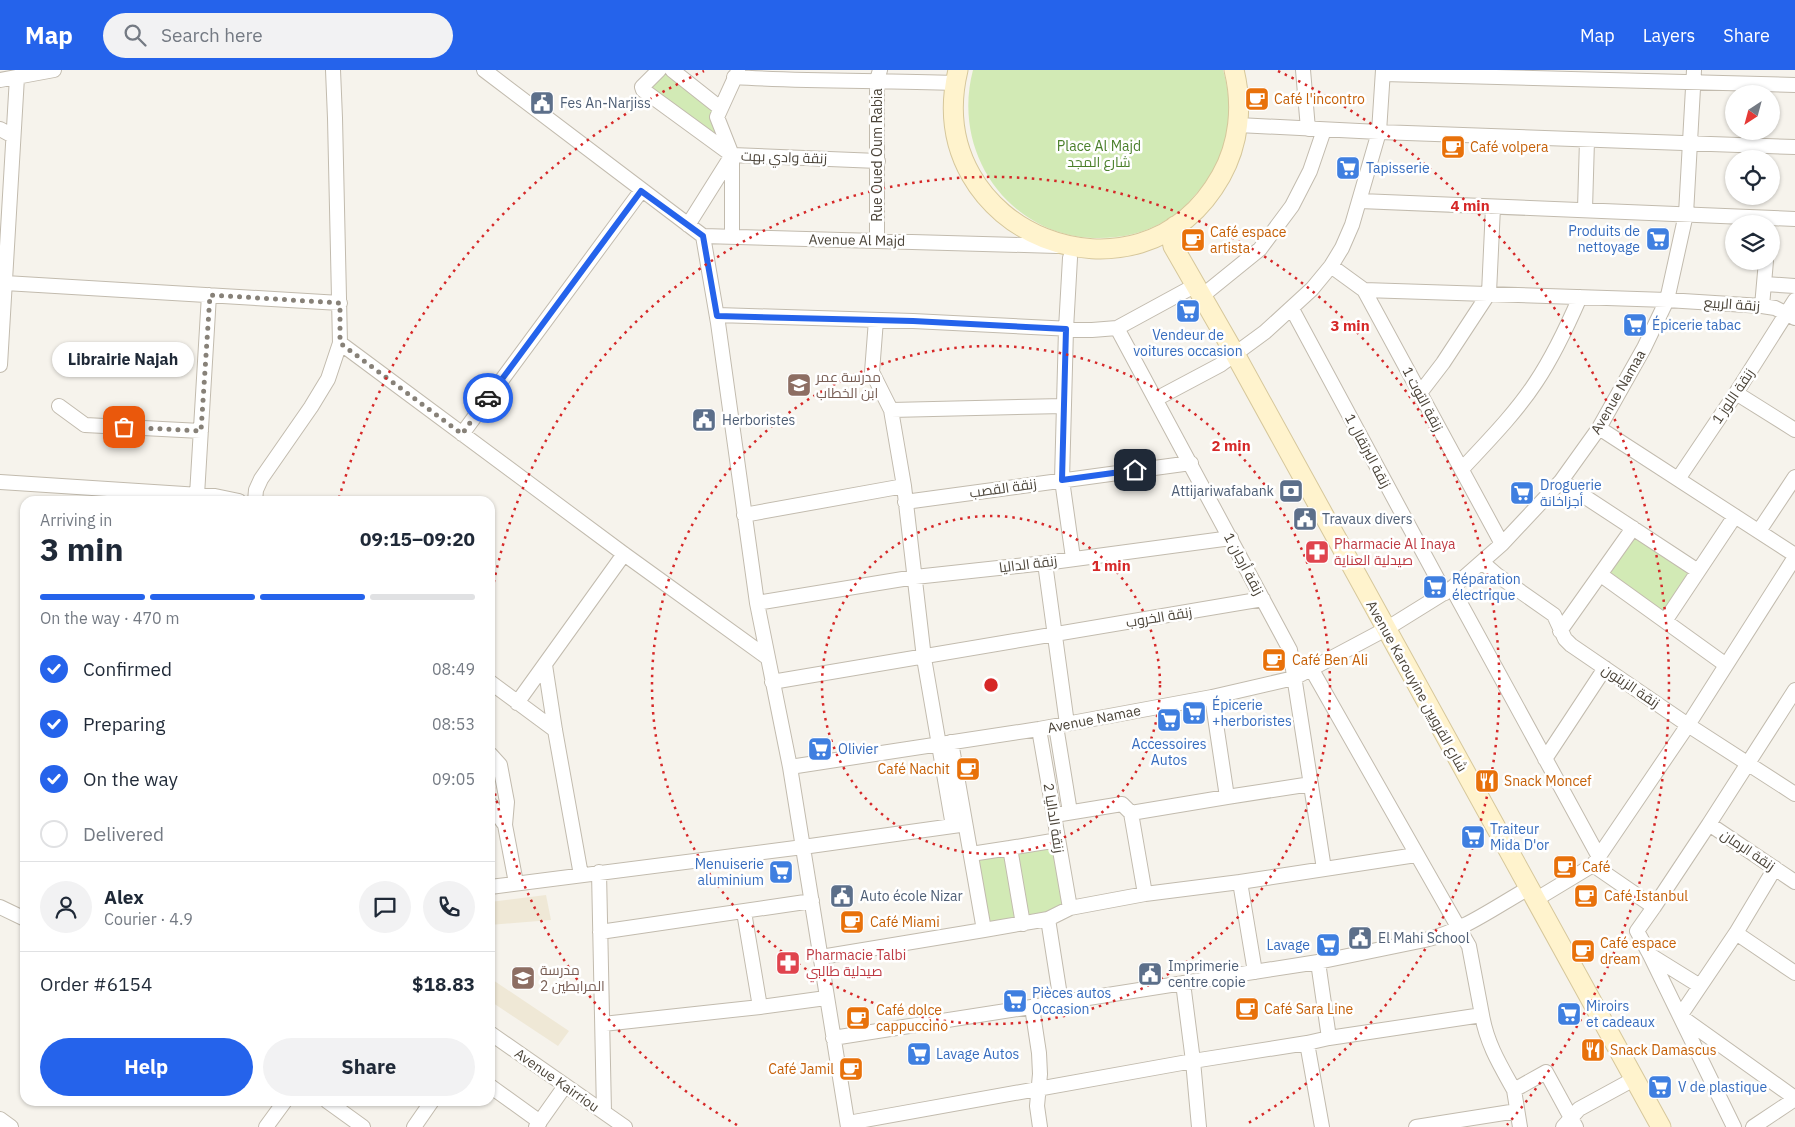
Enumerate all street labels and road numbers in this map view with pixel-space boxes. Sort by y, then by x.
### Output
street label: Rue Oued Oum Rabia [868,88,886,222]
street label: زنقة وادي بهت [741,147,827,170]
street label: Avenue Al Majd [809,230,905,250]
street label: زنقة الربيع [1703,293,1761,315]
street label: Avenue Namaa [1587,346,1650,437]
street label: زنقة التوت 1 [1399,364,1447,434]
street label: زنقة اللوز 1 [1708,365,1758,427]
street label: زنقة البرتقال 1 [1341,411,1395,491]
street label: زنقة القصب [968,474,1038,502]
street label: زنقة أرجان 1 [1220,530,1268,598]
street label: زنقة الداليا [998,551,1058,577]
street label: Avenue Karouyine شارع القرويين [1362,597,1472,775]
street label: زنقة الخروب [1125,603,1193,631]
street label: زنقة الزيتون [1599,660,1663,712]
street label: Avenue Namae [1046,701,1143,737]
street label: زنقة الداليا 2 [1040,782,1068,854]
street label: زنقة الرمان [1717,825,1779,875]
street label: Avenue Kairriou [511,1044,603,1116]

